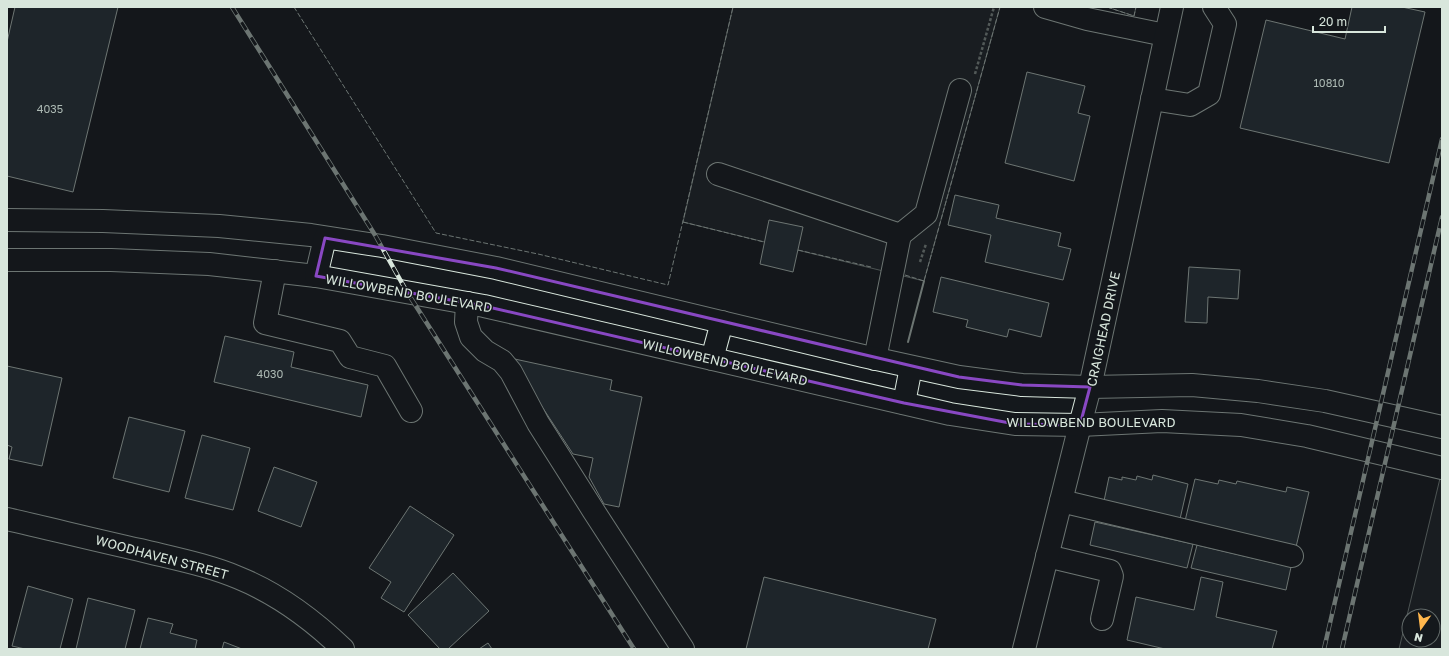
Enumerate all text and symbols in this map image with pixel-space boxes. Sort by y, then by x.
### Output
scale bar [1313,8,1385,34]
text: 20 m [1319,14,1347,29]
house number: 10810 [1313,76,1345,89]
house number: 4035 [37,102,63,115]
street label: WILLOWBEND BOULEVARD [324,270,494,316]
street label: CRAIGHEAD DRIVE [1083,270,1123,388]
street label: WILLOWBEND BOULEVARD [641,335,809,389]
house number: 4030 [257,367,284,380]
street label: WILLOWBEND BOULEVARD [1006,414,1176,430]
street label: WOODHAVEN STREET [94,532,230,582]
north arrow [1401,608,1441,648]
text: N [1413,631,1424,646]

